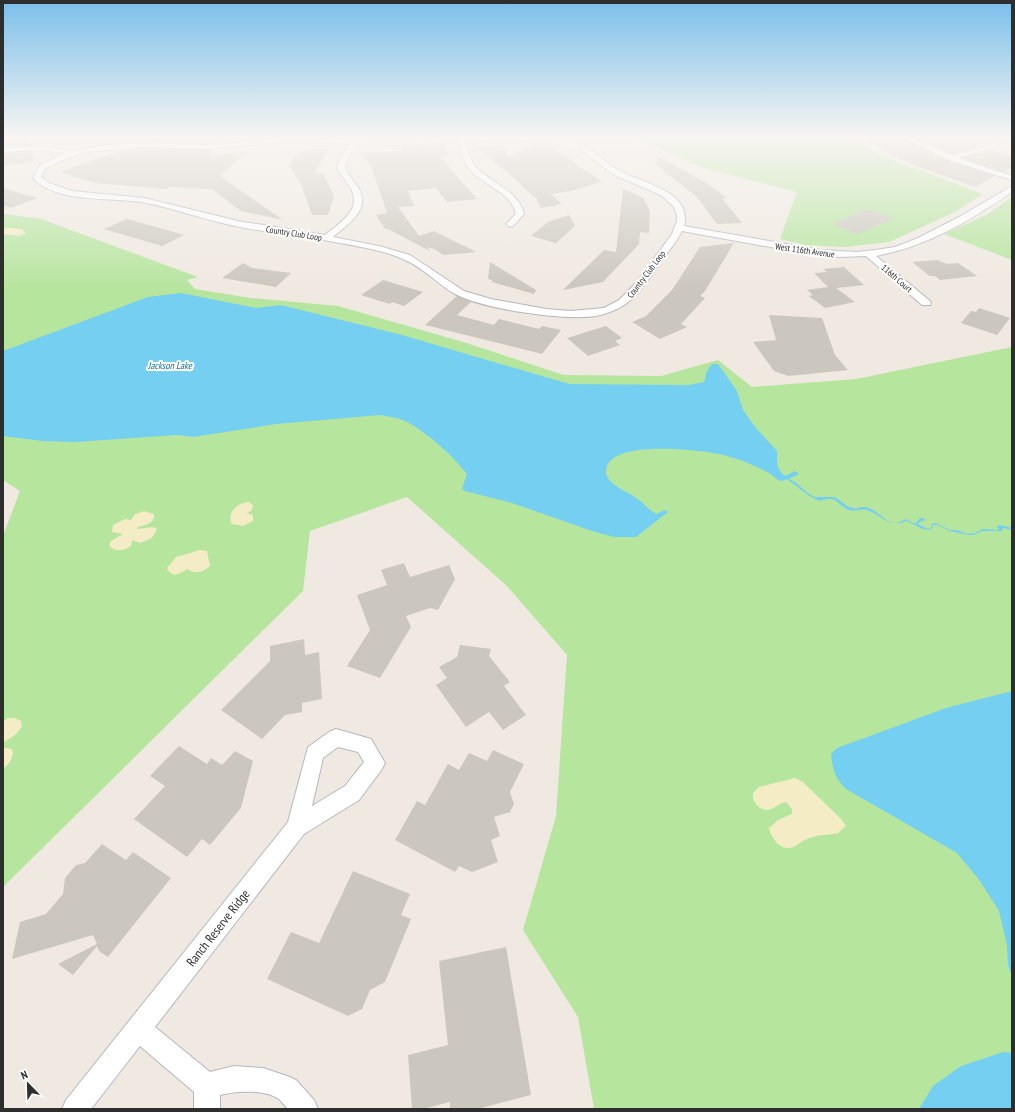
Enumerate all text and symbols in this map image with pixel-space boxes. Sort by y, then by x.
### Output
street label: Country Club Loop [265,223,323,243]
street label: West 116th Avenue [775,240,836,260]
street label: Country Club Loop [625,248,667,300]
street label: 116th Court [879,262,915,295]
water label: Jackson Lake [147,359,193,372]
street label: Ranch Reserve Ridge [183,886,253,970]
north arrow [8,1064,48,1104]
text: N [19,1067,30,1082]

